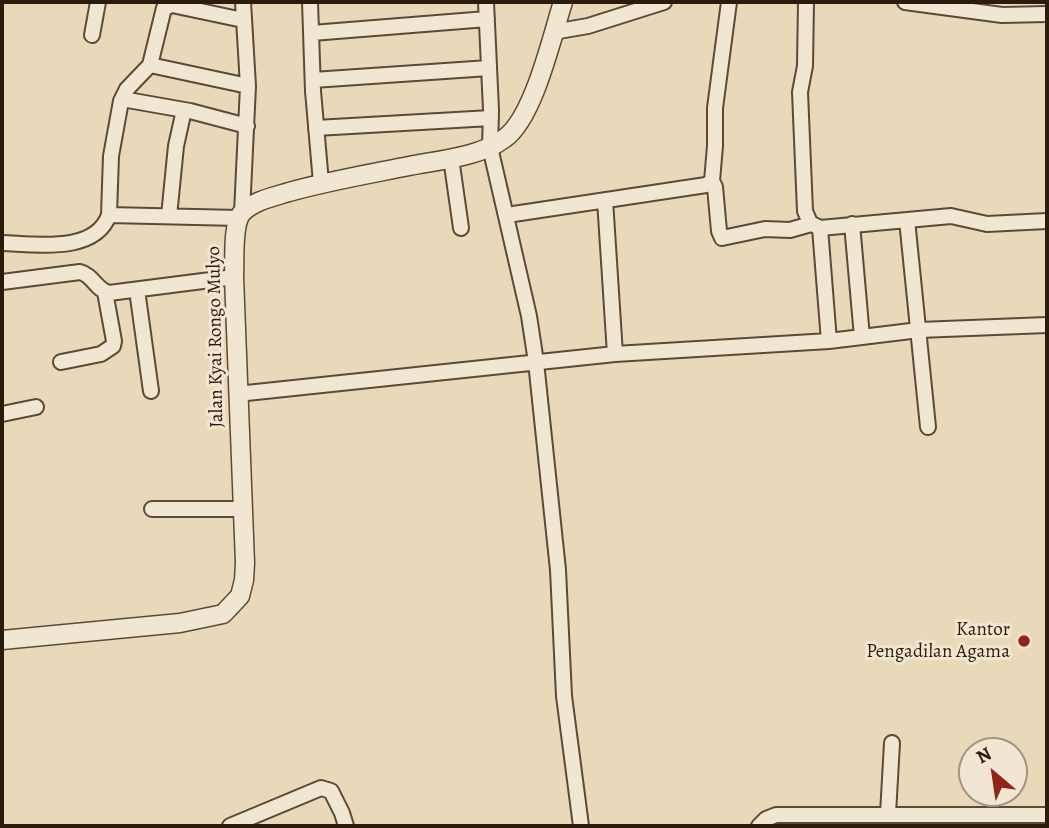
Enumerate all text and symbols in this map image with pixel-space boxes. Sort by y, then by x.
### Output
street label: Jalan Kyai Rongo Mulyo [203,246,229,428]
place label: Kantor Pengadilan Agama [866,619,1010,663]
marker: Kantor Pengadilan Agama [1016,633,1032,649]
north arrow [958,737,1028,807]
text: N [971,741,996,770]

